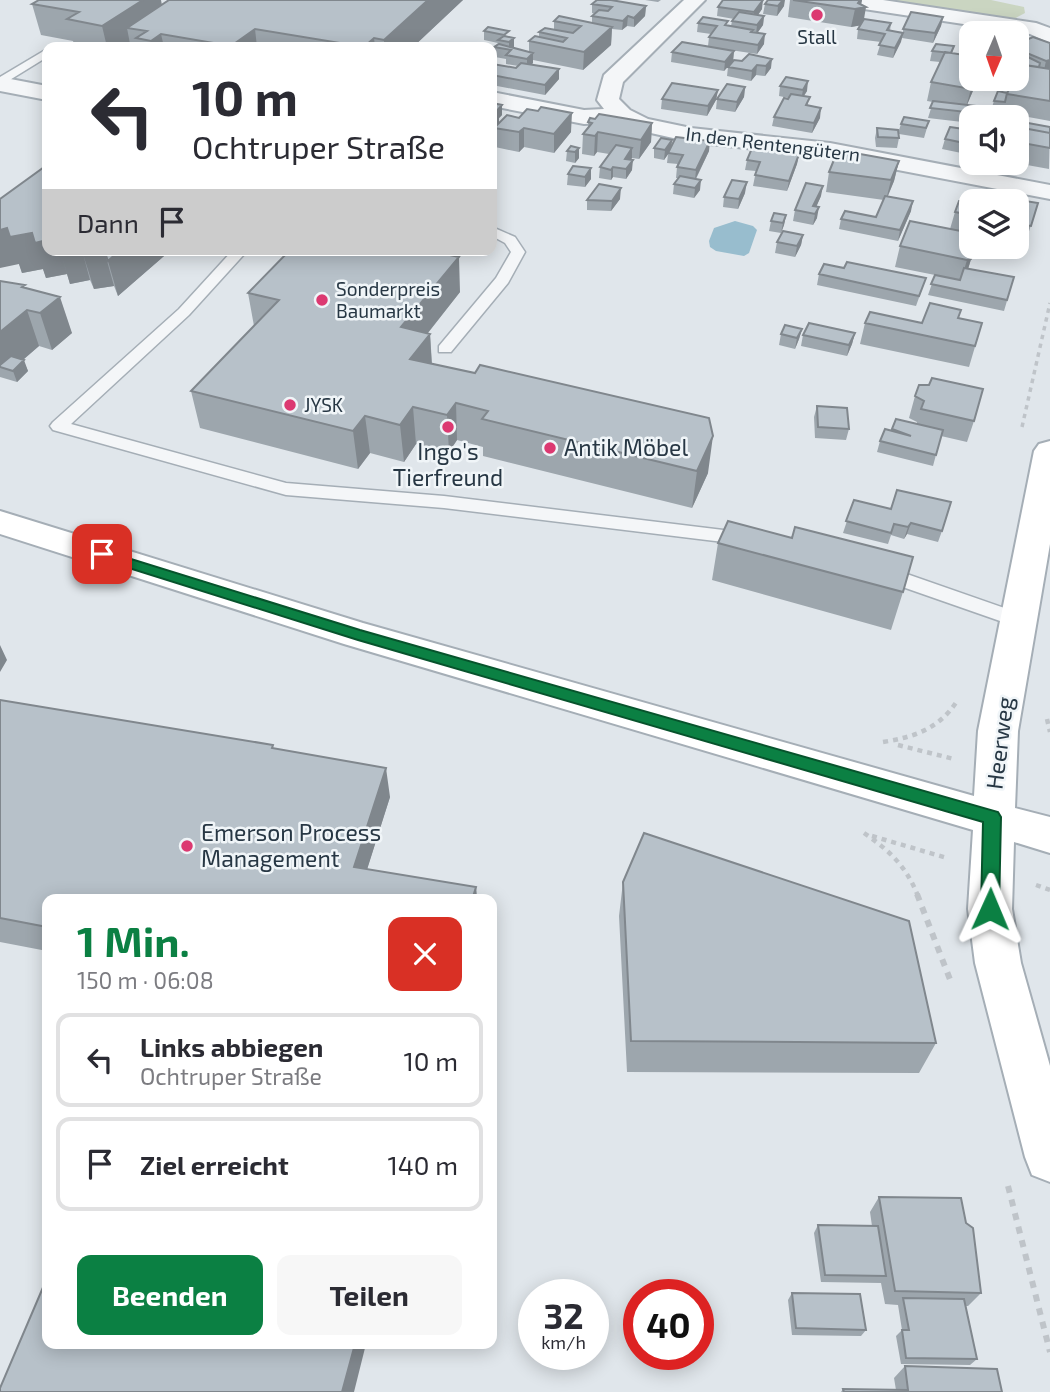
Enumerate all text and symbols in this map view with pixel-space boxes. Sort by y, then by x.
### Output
marker: Stall [809,7,825,23]
north arrow [959,21,1029,91]
map controls [959,21,1029,259]
place label: Stall [797,25,837,48]
text: 10 m [192,67,298,126]
icon: left [77,70,168,161]
button: sound [959,105,1029,175]
street label: In den Rentengütern [685,121,862,166]
text: Ochtruper Straße [192,127,445,165]
button: layers [959,189,1029,259]
icon: arrive [153,203,191,241]
text: Dann [77,207,139,238]
place label: Sonderpreis Baumarkt [336,277,440,322]
marker: Sonderpreis Baumarkt [314,292,330,308]
place label: JYSK [304,393,343,416]
marker: JYSK [282,397,298,413]
marker: Ingo's Tierfreund [440,419,456,435]
place label: Antik Möbel [564,433,688,461]
place label: Ingo's Tierfreund [393,437,503,491]
marker: Antik Möbel [542,440,558,456]
pin [72,524,132,584]
icon: arrive [83,535,121,573]
street label: Heerweg [979,695,1019,791]
place label: Emerson Process Management [201,818,381,872]
marker: Emerson Process Management [179,838,195,854]
position arrow [953,872,1027,946]
text: 1 Min. [77,915,190,965]
button: close [388,917,462,991]
text: 150 m · 06:08 [77,966,214,994]
text: Links abbiegen [140,1031,324,1062]
icon: left [81,1041,119,1079]
text: 10 m [403,1045,458,1076]
text: Ochtruper Straße [140,1062,322,1090]
icon: arrive [81,1145,119,1183]
text: Ziel erreicht [140,1149,289,1180]
text: 140 m [387,1149,458,1180]
button: Beenden [77,1255,263,1335]
button: Teilen [277,1255,462,1335]
speed limit sign: 40 [623,1279,714,1370]
text: 32 [543,1294,584,1336]
text: km/h [541,1331,586,1353]

